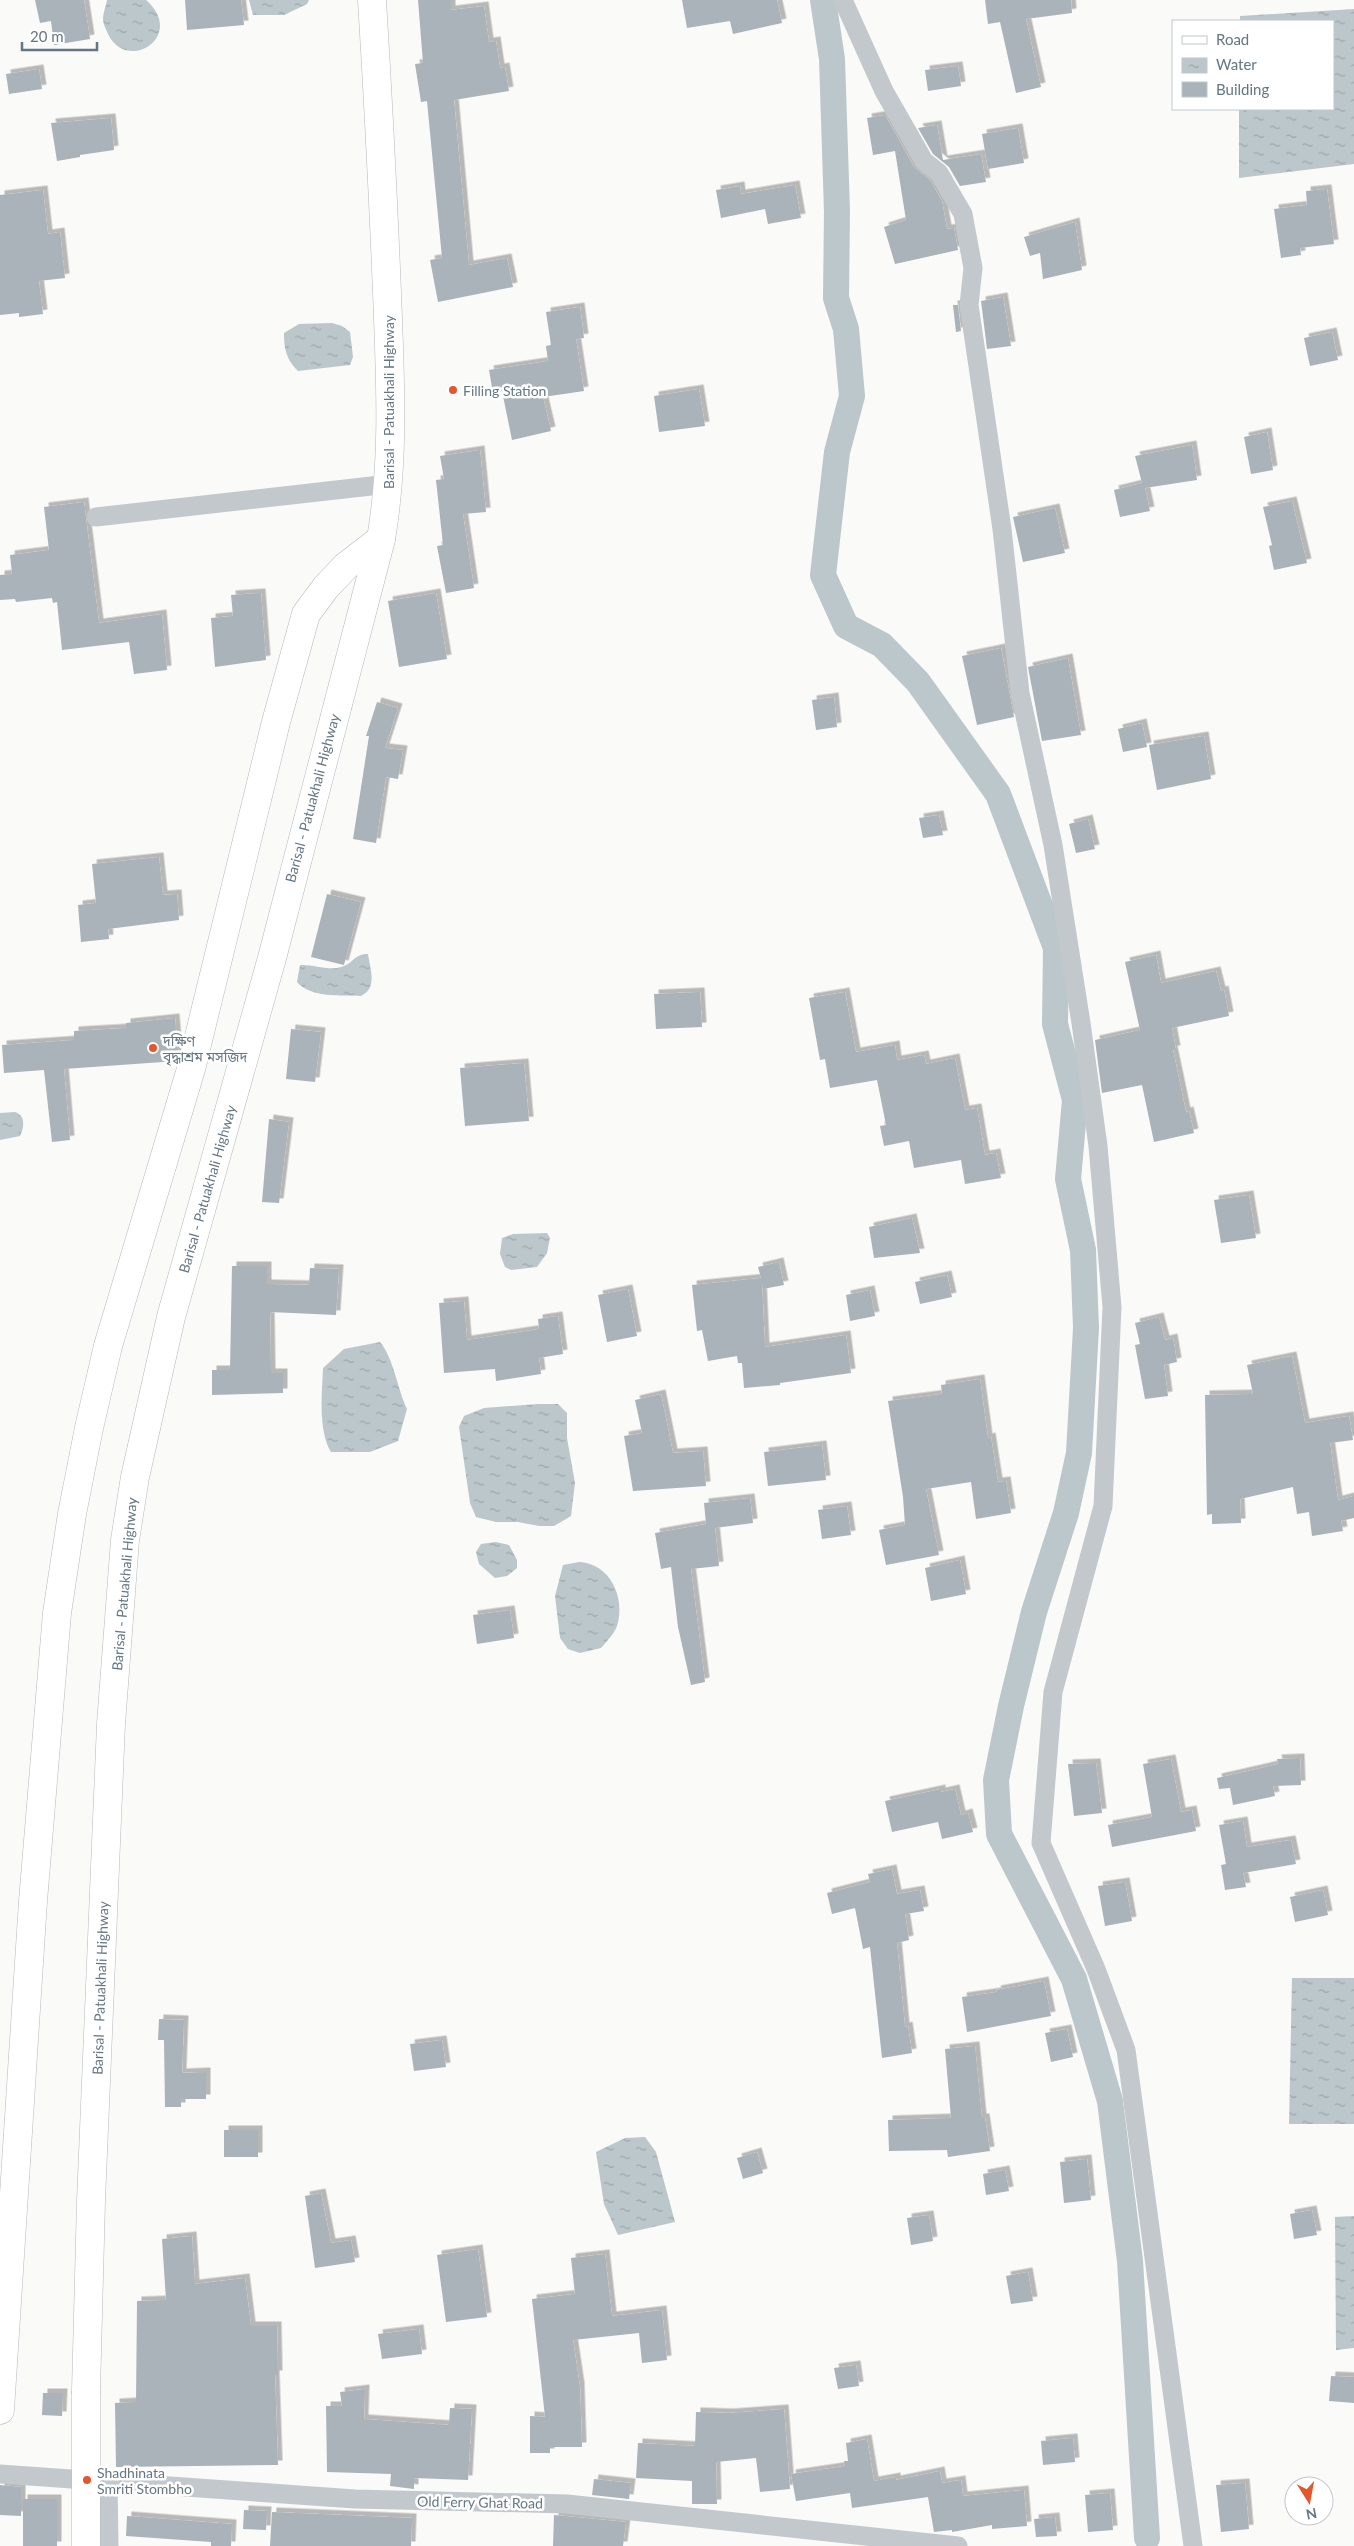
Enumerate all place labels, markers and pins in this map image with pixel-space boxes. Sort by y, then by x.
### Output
place label: Filling Station [463,382,546,399]
marker: Filling Station [447,384,459,396]
place label: দক্ষিণ বৃদ্ধাশ্রম মসজিদ [162,1032,248,1066]
marker: দক্ষিণ বৃদ্ধাশ্রম মসজিদ [147,1042,159,1054]
place label: Shadhinata Smriti Stombho [97,2464,192,2497]
marker: Shadhinata Smriti Stombho [81,2474,93,2486]

